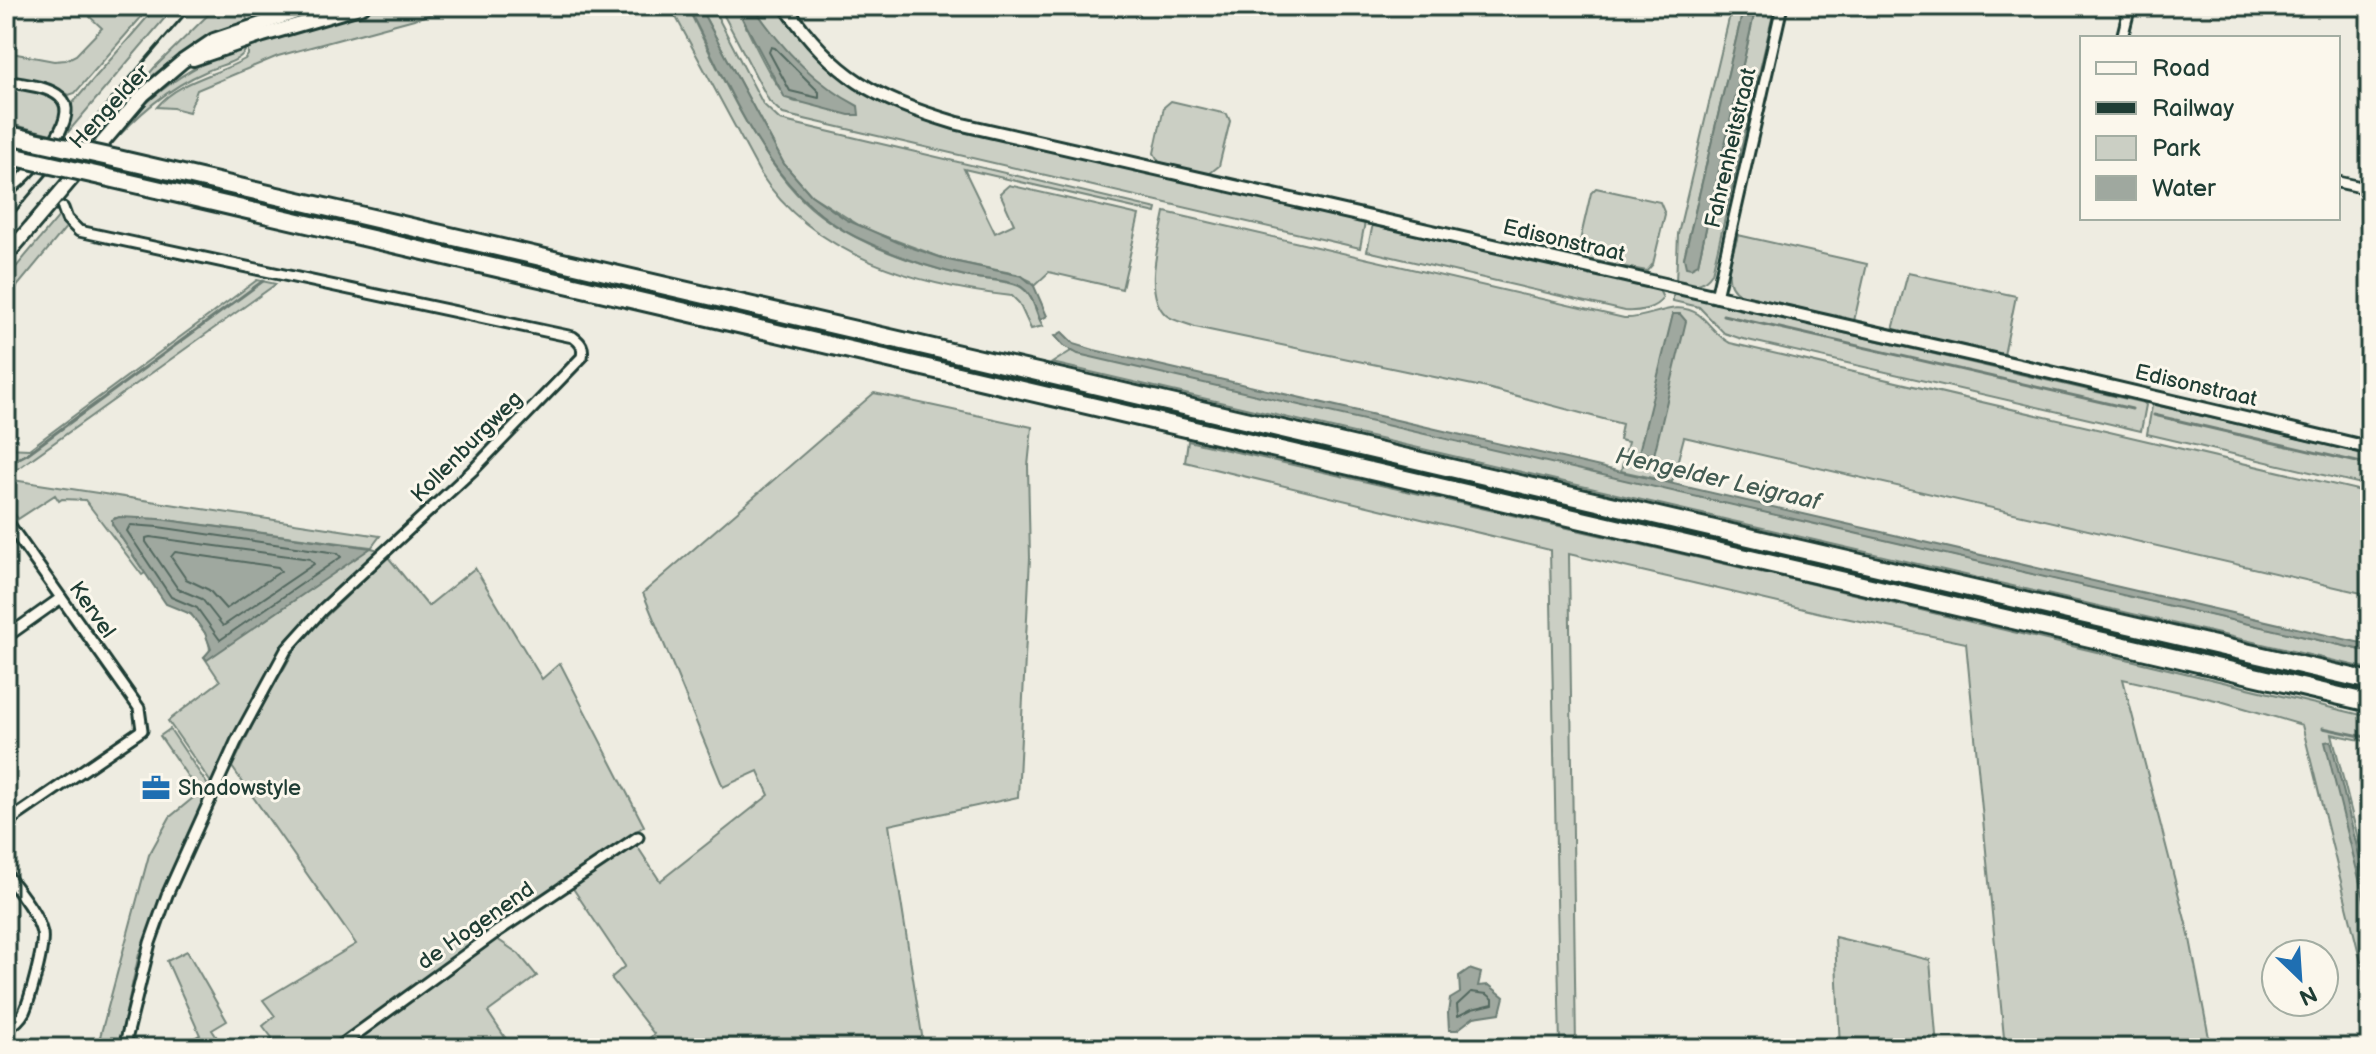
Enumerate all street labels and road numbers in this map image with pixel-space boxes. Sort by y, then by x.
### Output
street label: Hengelder [64,58,157,155]
street label: Fahrenheitstraat [1699,65,1763,231]
street label: Edisonstraat [1500,214,1628,268]
street label: Edisonstraat [2132,359,2260,413]
street label: Kollenburgweg [406,386,528,508]
street label: Kervel [63,576,121,644]
street label: de Hogenend [412,876,540,976]

